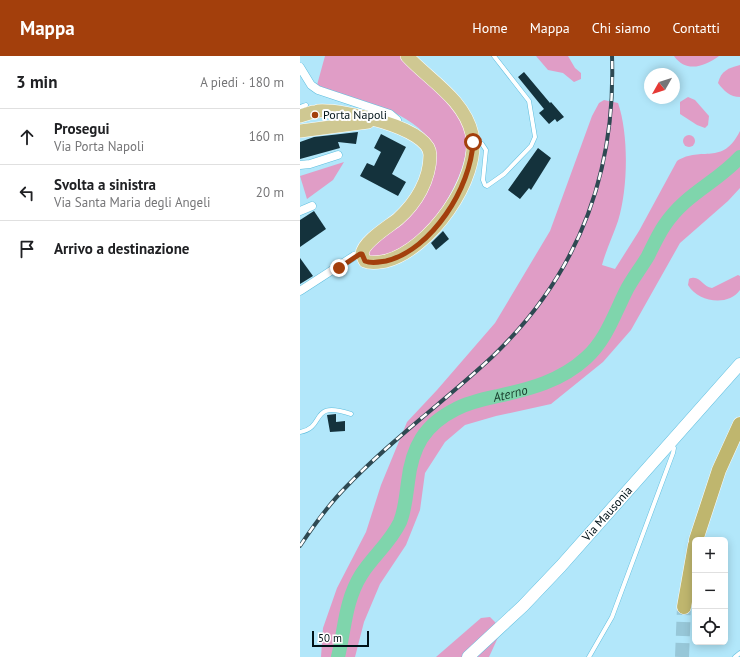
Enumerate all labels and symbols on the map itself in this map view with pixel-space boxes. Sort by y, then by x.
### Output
north arrow [644,68,680,104]
place label: Porta Napoli [323,107,387,122]
marker: Porta Napoli [310,110,320,120]
route start [464,133,482,151]
route end [330,259,348,277]
water label: Aterno [491,381,530,406]
street label: Via Mausonia [578,483,635,545]
scale bar [312,629,369,648]

